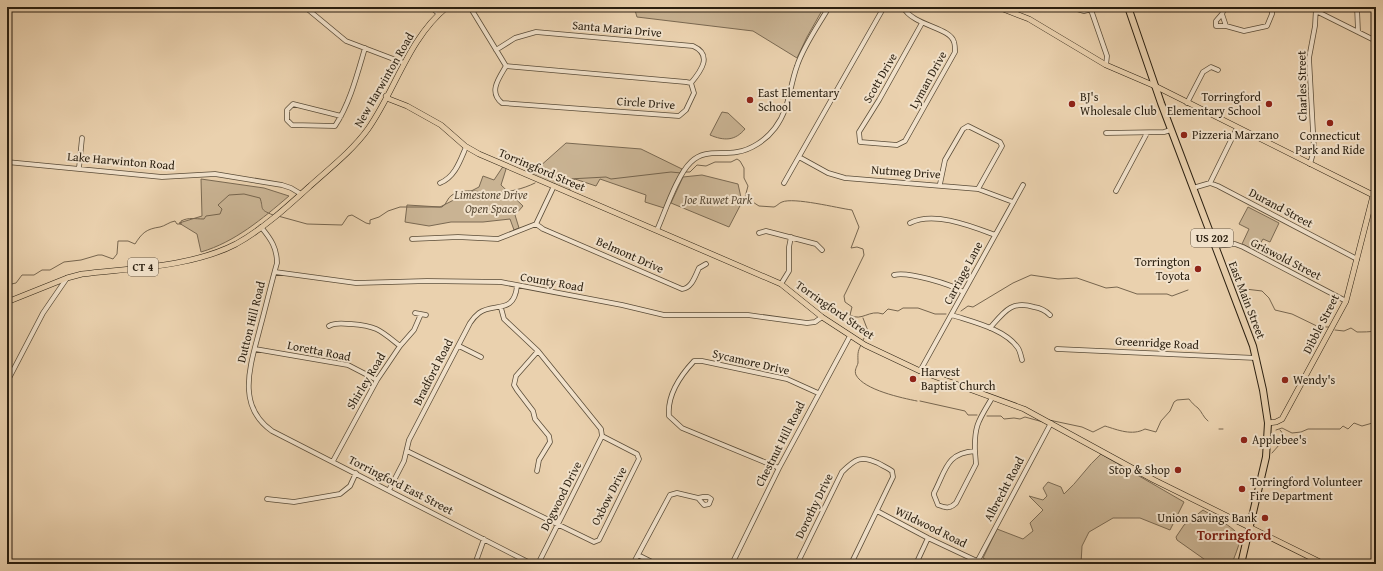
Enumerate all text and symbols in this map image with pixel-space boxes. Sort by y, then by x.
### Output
street label: Santa Maria Drive [572,16,663,41]
street label: New Harwinton Road [350,29,418,130]
street label: Lyman Drive [905,48,951,112]
street label: Scott Drive [858,49,901,106]
street label: Charles Street [1292,50,1311,121]
place label: East Elementary School [758,84,839,115]
place label: BJ's Wholesale Club [1080,88,1157,119]
place label: Torringford Elementary School [1167,88,1262,119]
street label: Circle Drive [616,92,676,113]
marker: East Elementary School [745,95,755,105]
marker: BJ's Wholesale Club [1067,99,1077,109]
marker: Torringford Elementary School [1264,99,1274,109]
marker: Connecticut Park and Ride [1325,118,1335,128]
place label: Pizzeria Marzano [1192,126,1279,143]
place label: Connecticut Park and Ride [1295,127,1365,158]
marker: Pizzeria Marzano [1179,130,1189,140]
street label: Torringford Street [496,144,589,196]
street label: Lake Harwinton Road [67,147,176,174]
street label: Nutmeg Drive [871,161,942,182]
street label: Durand Street [1246,184,1317,232]
park label: Limestone Drive Open Space [453,186,528,217]
park label: Joe Ruwet Park [682,191,753,208]
road number: US 202 [1191,229,1233,247]
street label: Belmont Drive [594,232,667,277]
street label: Griswold Street [1248,233,1325,284]
street label: Carriage Lane [939,238,986,307]
place label: Torrington Toyota [1135,253,1190,284]
road number: CT 4 [128,258,158,276]
street label: East Main Street [1225,258,1270,342]
marker: Torrington Toyota [1193,264,1203,274]
street label: County Road [519,268,586,296]
street label: Torringford Street [793,276,879,344]
street label: Dutton Hill Road [232,279,269,364]
street label: Dibble Street [1298,290,1343,357]
street label: Greenridge Road [1115,332,1200,353]
street label: Bradford Road [408,335,457,408]
street label: Loretta Road [286,336,353,365]
street label: Sycamore Drive [711,344,792,379]
street label: Shirley Road [342,349,390,412]
place label: Harvest Baptist Church [921,363,996,394]
place label: Wendy's [1293,371,1336,388]
marker: Harvest Baptist Church [908,374,918,384]
marker: Wendy's [1280,375,1290,385]
street label: Chestnut Hill Road [751,398,809,489]
place label: Applebee's [1252,431,1307,448]
marker: Applebee's [1239,435,1249,445]
street label: Torringford East Street [346,451,457,519]
street label: Albrecht Road [979,453,1028,524]
street label: Dogwood Drive [536,458,586,533]
place label: Stop & Shop [1109,461,1171,478]
street label: Oxbow Drive [587,463,631,528]
marker: Stop & Shop [1173,465,1183,475]
street label: Dorothy Drive [790,470,837,541]
place label: Torringford Volunteer Fire Department [1250,473,1363,504]
marker: Torringford Volunteer Fire Department [1237,484,1247,494]
street label: Wildwood Road [892,502,971,552]
place label: Union Savings Bank [1157,509,1258,526]
marker: Union Savings Bank [1260,513,1270,523]
district label: Torringford [1197,525,1271,545]

